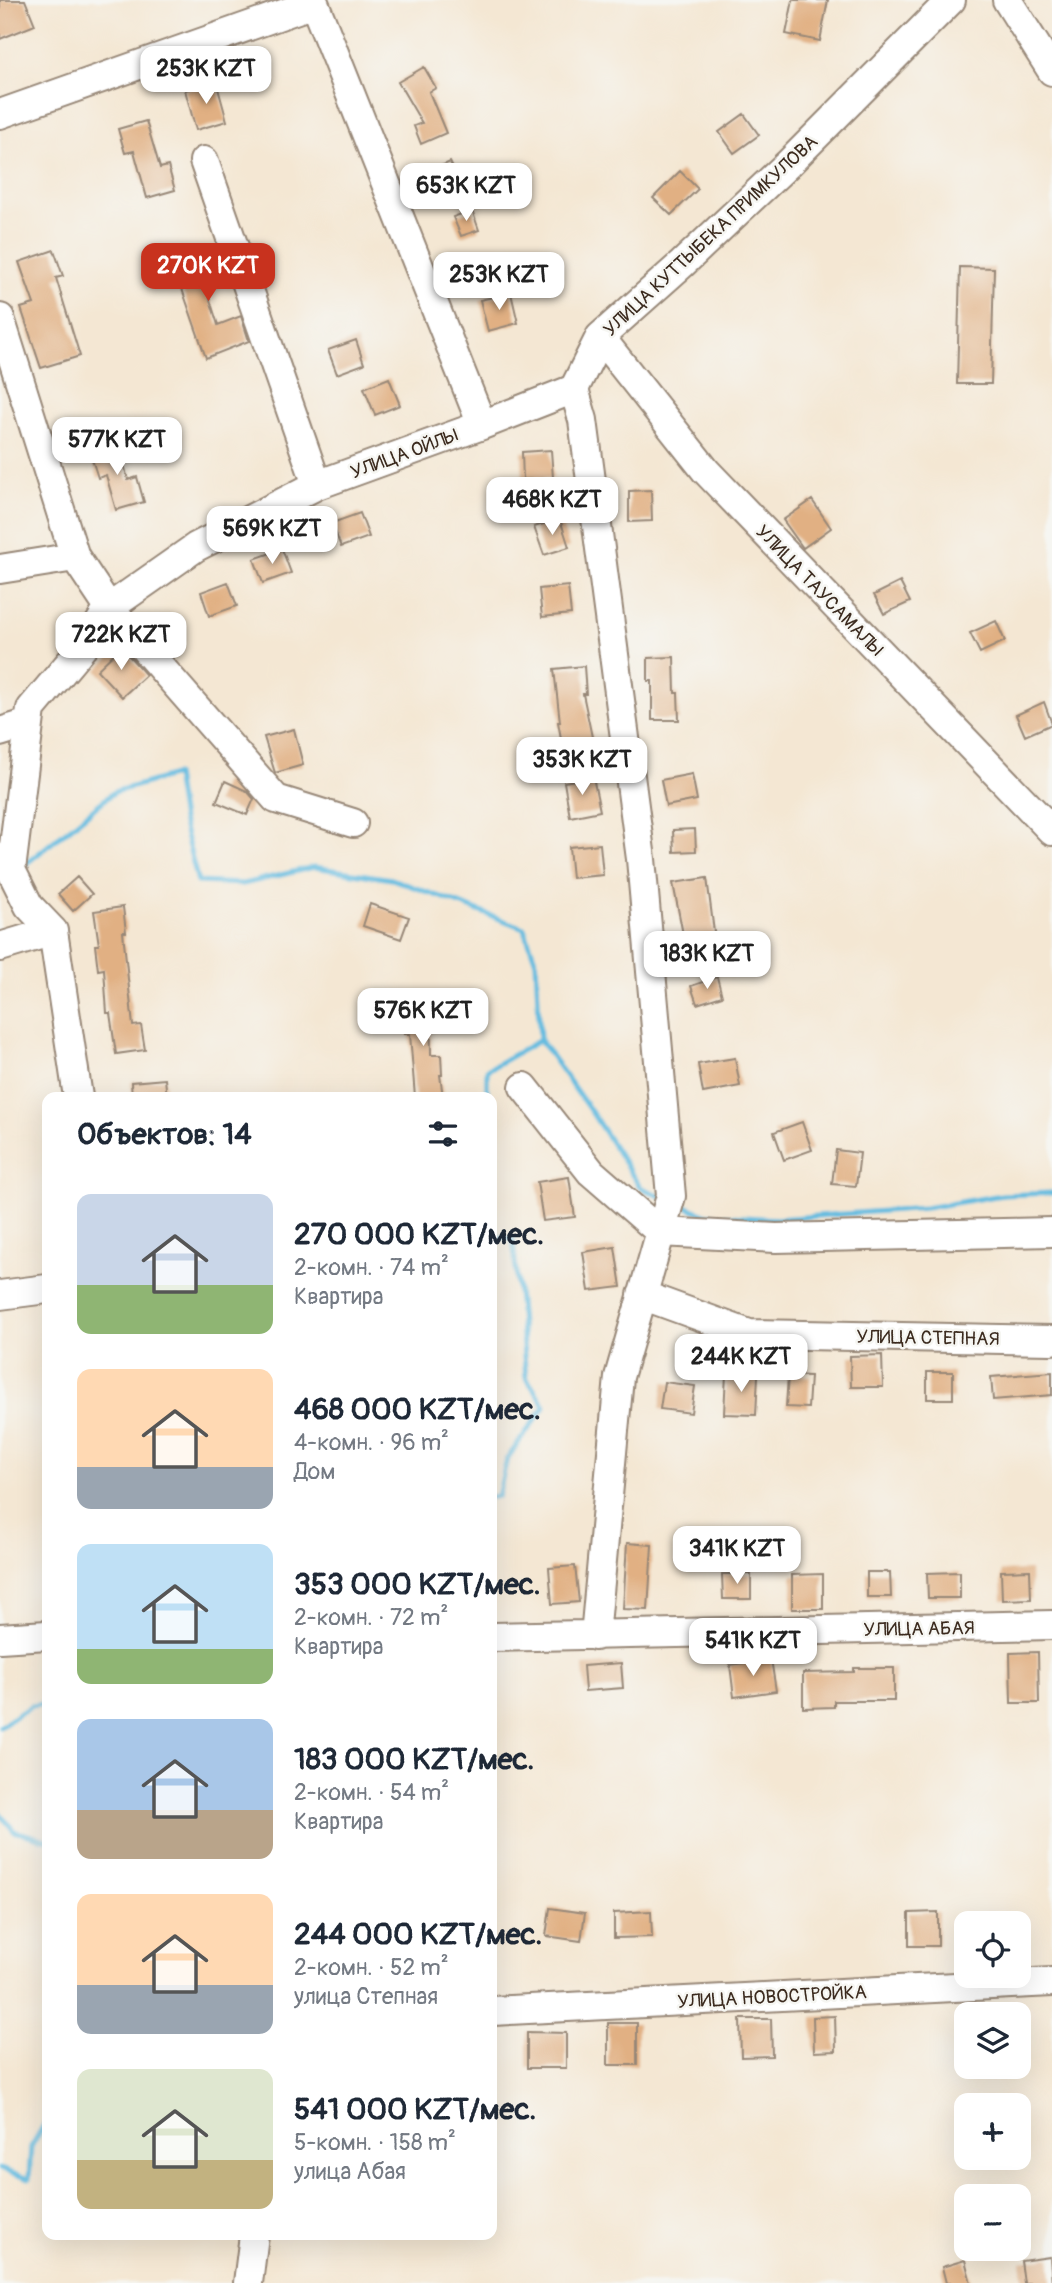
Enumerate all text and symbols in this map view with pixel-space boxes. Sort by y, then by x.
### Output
pin: 253K KZT [134,46,278,106]
text: 253K KZT [156,54,256,83]
street label: УЛИЦА КУТТЫБЕКА ПРИМКУЛОВА [598,130,823,342]
pin: 653K KZT [394,164,538,223]
text: 653K KZT [416,171,516,200]
pin: 270K KZT [136,244,280,303]
text: 270K KZT [157,251,259,280]
pin: 253K KZT [427,252,571,312]
text: 253K KZT [449,260,549,289]
pin: 577K KZT [45,418,189,477]
street label: УЛИЦА ОЙЛЫ [347,423,462,484]
text: 577K KZT [68,425,166,454]
pin: 468K KZT [480,477,624,537]
text: 468K KZT [502,485,602,514]
pin: 569K KZT [200,506,344,566]
text: 569K KZT [223,514,321,543]
street label: УЛИЦА ТАУСАМАЛЫ [750,520,888,662]
pin: 722K KZT [49,612,193,672]
text: 722K KZT [71,620,171,649]
pin: 353K KZT [510,738,654,797]
text: 353K KZT [532,745,632,774]
pin: 183K KZT [635,932,779,991]
text: 183K KZT [660,939,754,968]
pin: 576K KZT [351,988,495,1048]
text: 576K KZT [373,996,473,1025]
icon: filters [424,1115,462,1153]
text: Объектов: 14 [77,1116,252,1153]
text: 270 000 KZT/мес. [294,1216,544,1253]
icon: home [133,1222,217,1306]
text: 2-комн. · 74 m² [294,1253,449,1282]
text: Квартира [294,1282,383,1311]
street label: УЛИЦА СТЕПНАЯ [856,1325,1000,1351]
pin: 244K KZT [669,1334,813,1394]
text: 244K KZT [691,1342,791,1371]
text: 468 000 KZT/мес. [294,1391,541,1428]
icon: home [133,1397,217,1481]
text: 4-комн. · 96 m² [294,1428,449,1457]
text: Дом [294,1457,335,1486]
pin: 341K KZT [665,1526,809,1586]
text: 341K KZT [689,1534,785,1563]
text: 353 000 KZT/мес. [294,1566,541,1603]
icon: home [133,1572,217,1656]
text: 2-комн. · 72 m² [294,1603,448,1632]
street label: УЛИЦА АБАЯ [863,1616,975,1642]
pin: 541K KZT [681,1618,825,1678]
text: 541K KZT [705,1626,801,1655]
text: Квартира [294,1632,383,1661]
text: 183 000 KZT/мес. [294,1741,534,1778]
icon: home [133,1747,217,1831]
text: 2-комн. · 54 m² [294,1778,449,1807]
text: Квартира [294,1807,383,1836]
map controls [954,1911,1031,2261]
button: locate [954,1911,1031,1988]
text: 244 000 KZT/мес. [294,1916,542,1953]
icon: home [133,1922,217,2006]
text: 2-комн. · 52 m² [294,1953,449,1982]
street label: УЛИЦА НОВОСТРОЙКА [677,1980,867,2014]
text: улица Степная [294,1982,438,2011]
button: layers [954,2002,1031,2079]
text: 541 000 KZT/мес. [294,2091,536,2128]
button: + [954,2093,1031,2170]
icon: home [133,2097,217,2181]
text: 5-комн. · 158 m² [294,2128,456,2157]
text: улица Абая [294,2157,406,2186]
button: − [954,2184,1031,2261]

